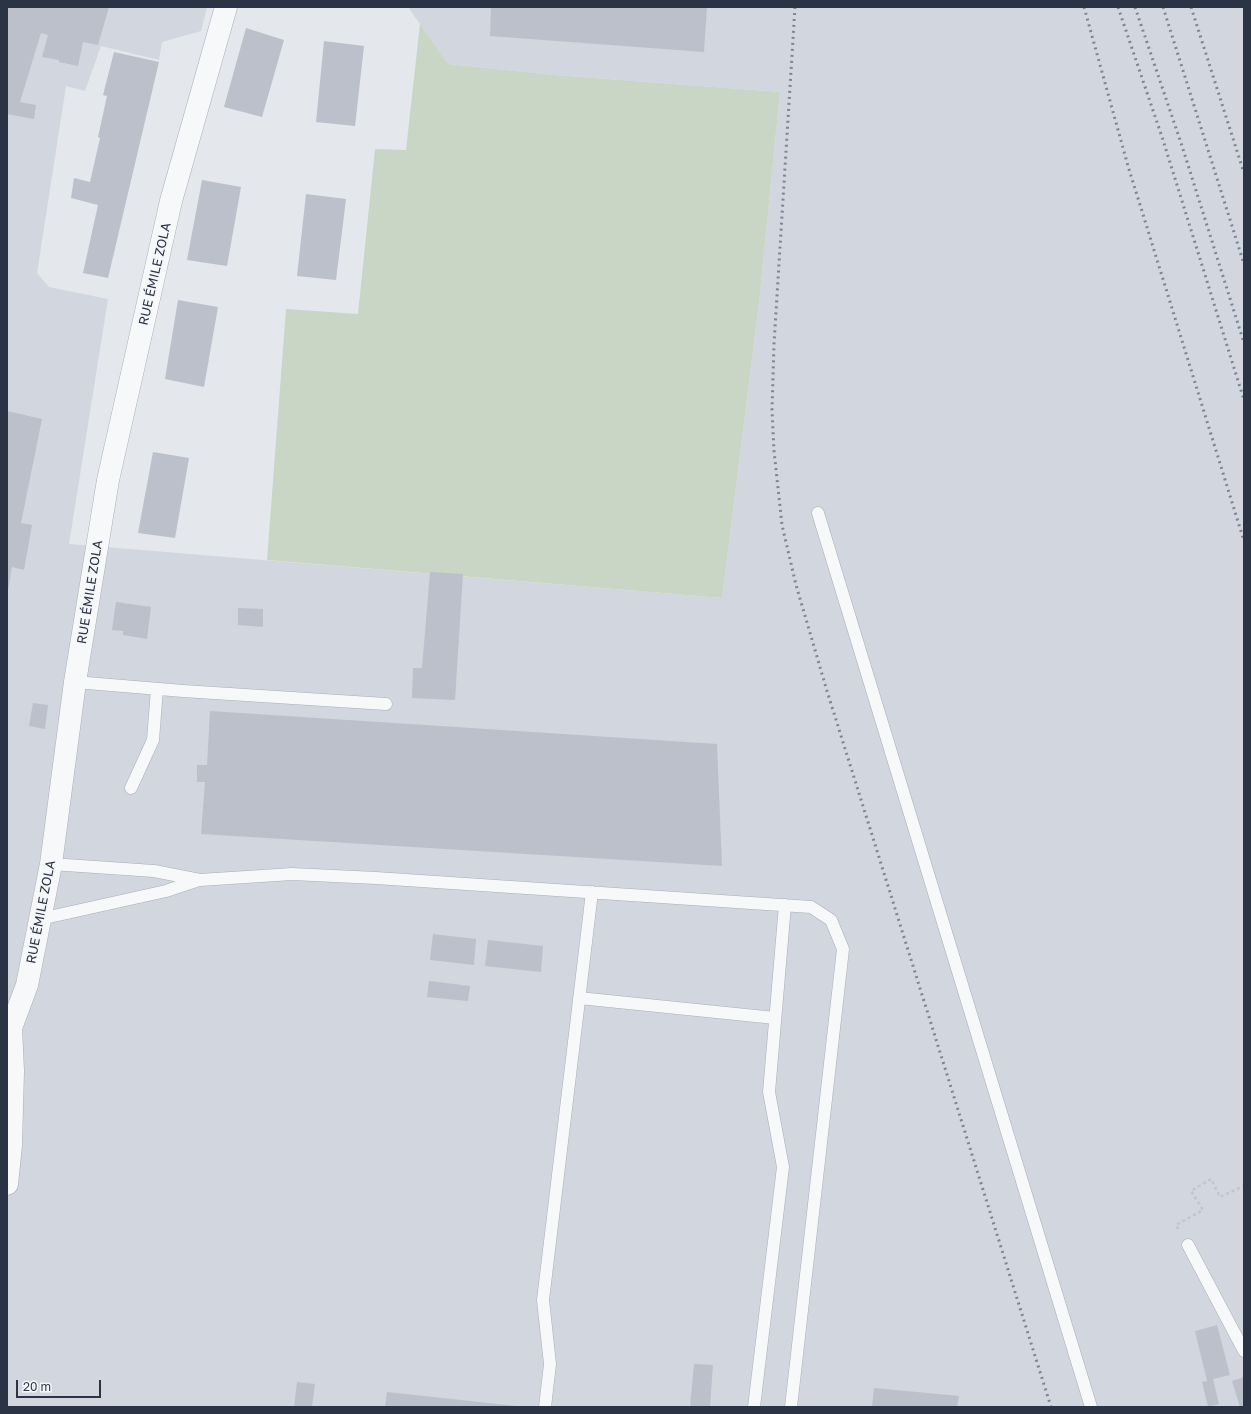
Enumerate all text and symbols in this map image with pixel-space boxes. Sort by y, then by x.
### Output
street label: RUE ÉMILE ZOLA [136,221,174,327]
street label: RUE ÉMILE ZOLA [74,539,106,645]
street label: RUE ÉMILE ZOLA [23,859,59,965]
scale bar [18,1372,103,1398]
text: 20 m [23,1379,51,1394]

